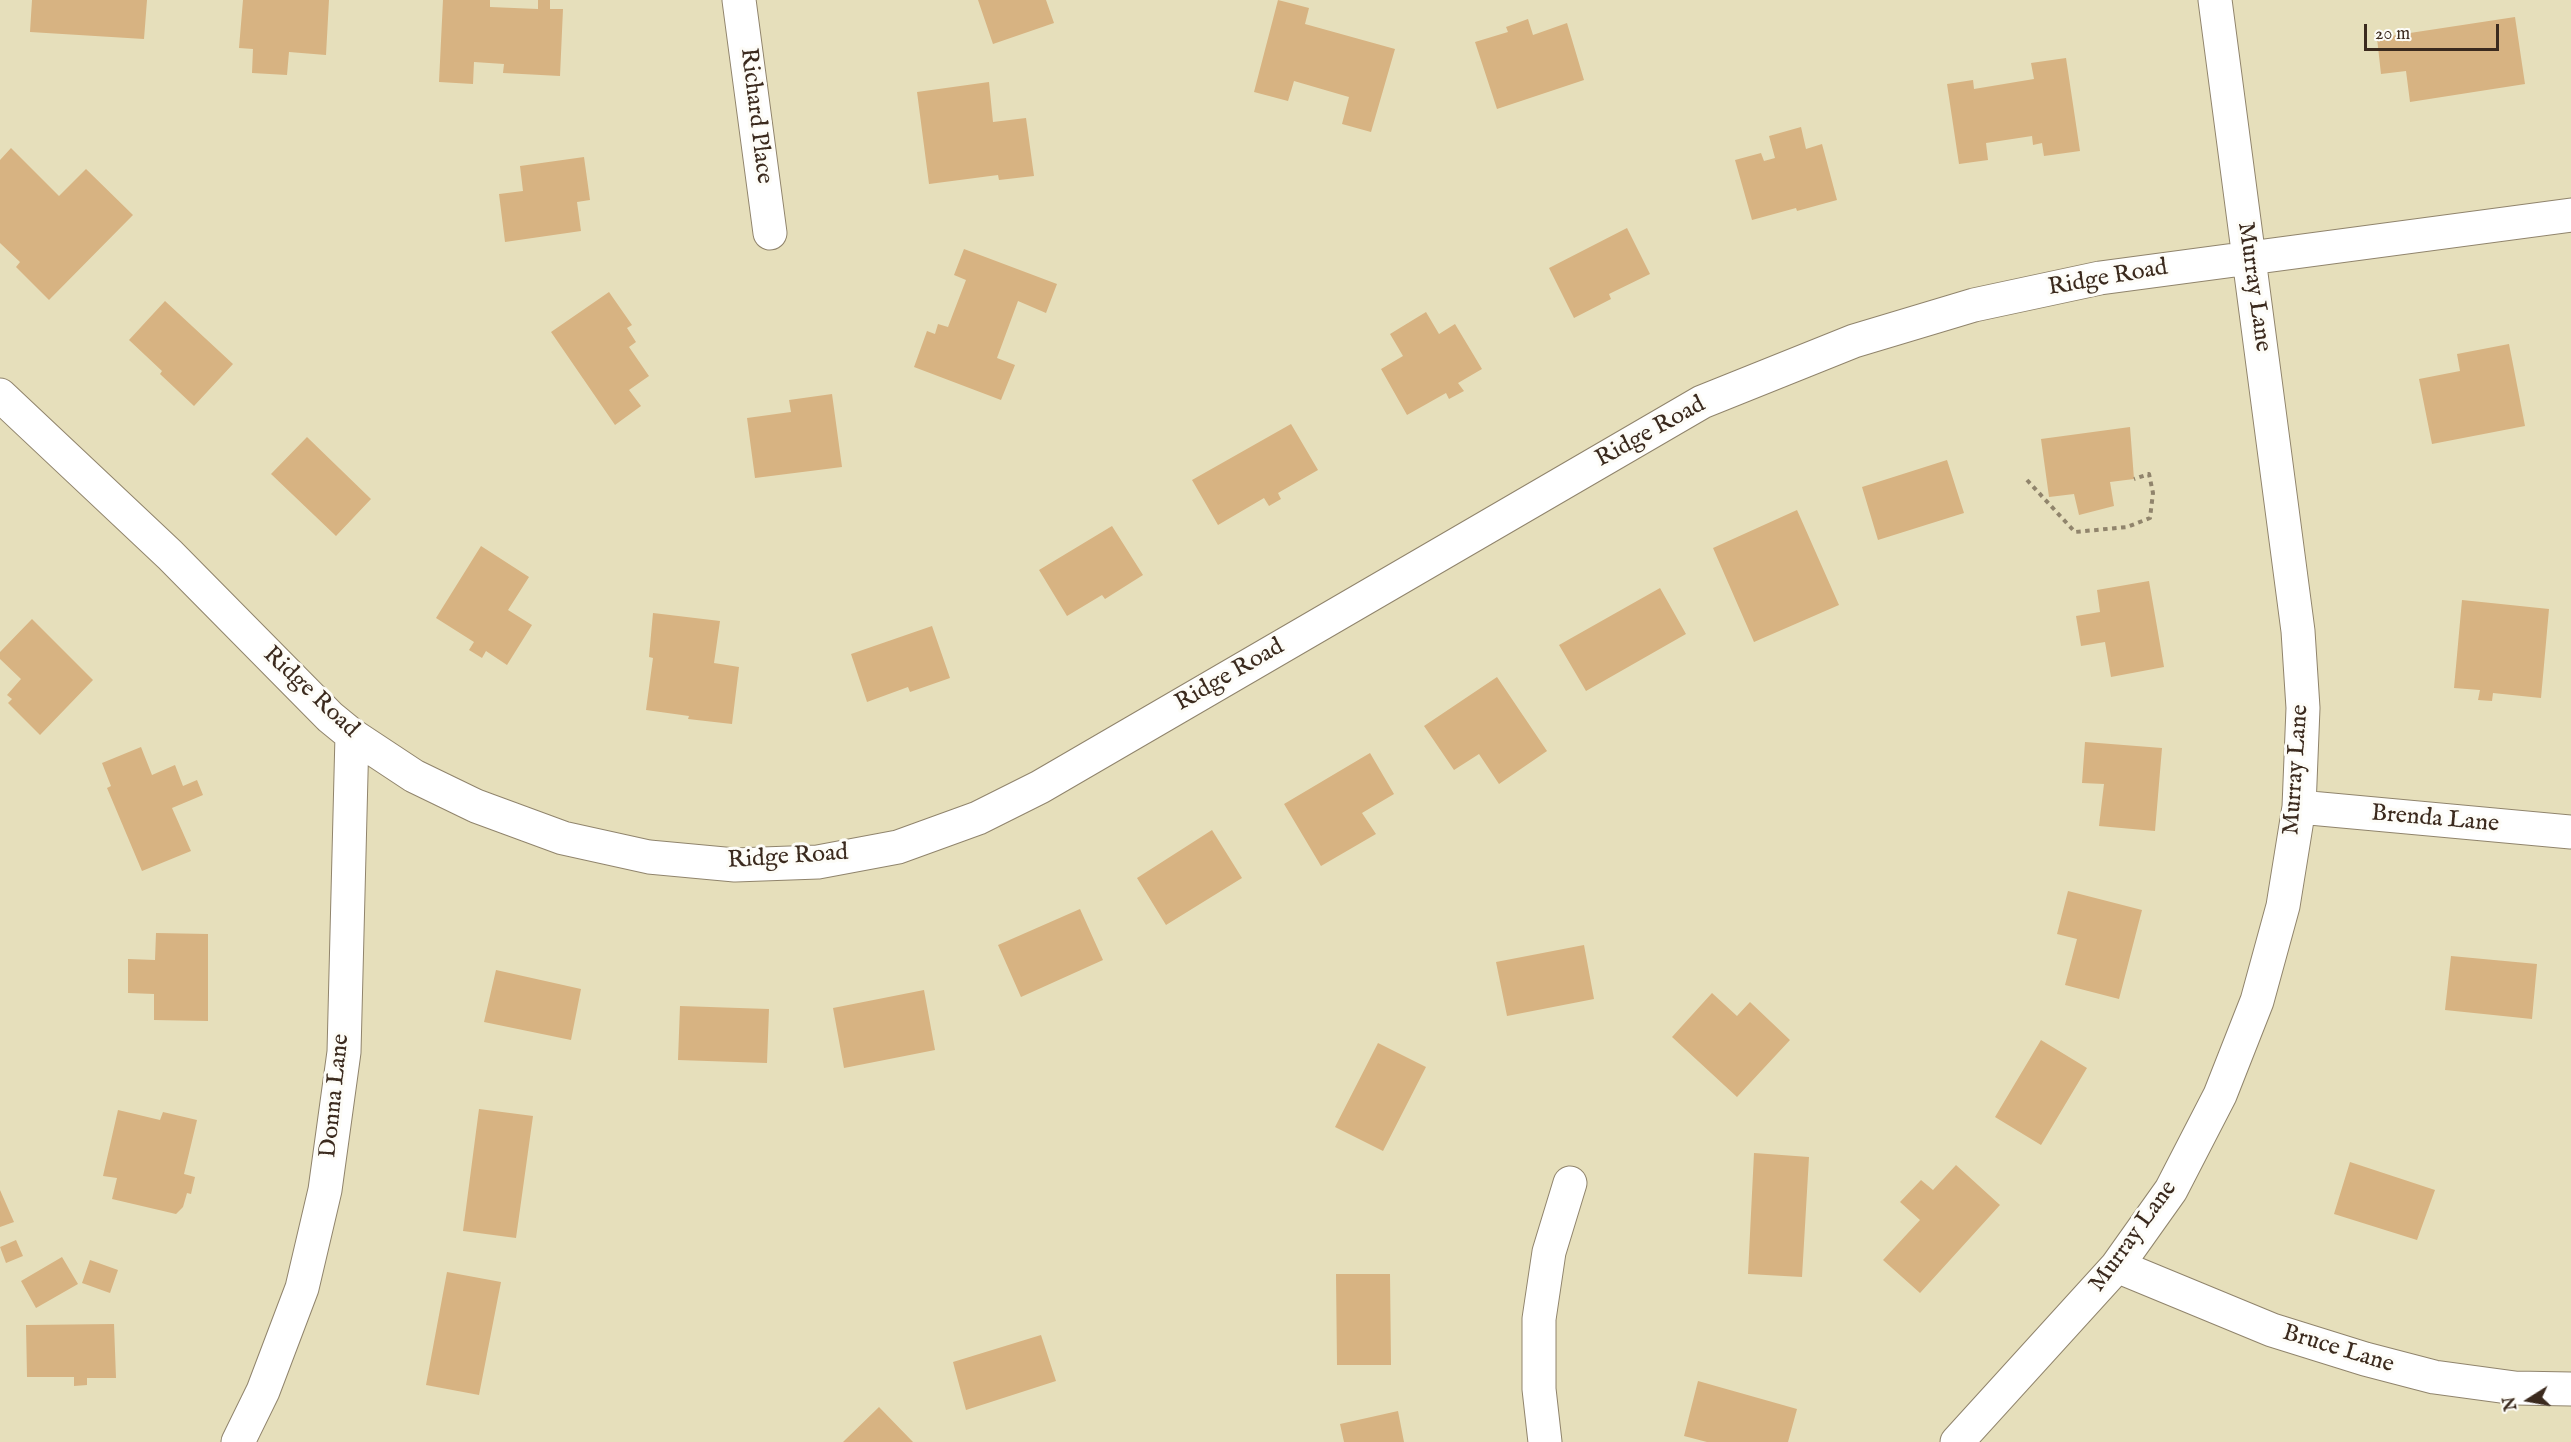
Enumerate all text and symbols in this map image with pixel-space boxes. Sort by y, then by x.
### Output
scale bar [2367,12,2502,50]
text: 20 m [2375,23,2410,46]
street label: Richard Place [732,46,778,186]
street label: Murray Lane [2230,220,2276,354]
street label: Ridge Road [2046,254,2170,304]
street label: Ridge Road [1591,391,1711,475]
street label: Ridge Road [1171,633,1289,719]
street label: Ridge Road [256,641,364,745]
street label: Murray Lane [2278,704,2316,836]
street label: Brenda Lane [2370,800,2500,840]
street label: Ridge Road [727,839,849,877]
street label: Donna Lane [315,1033,357,1159]
street label: Murray Lane [2084,1176,2184,1298]
street label: Bruce Lane [2279,1319,2397,1381]
north arrow [2499,1370,2559,1430]
text: N [2500,1395,2522,1412]

